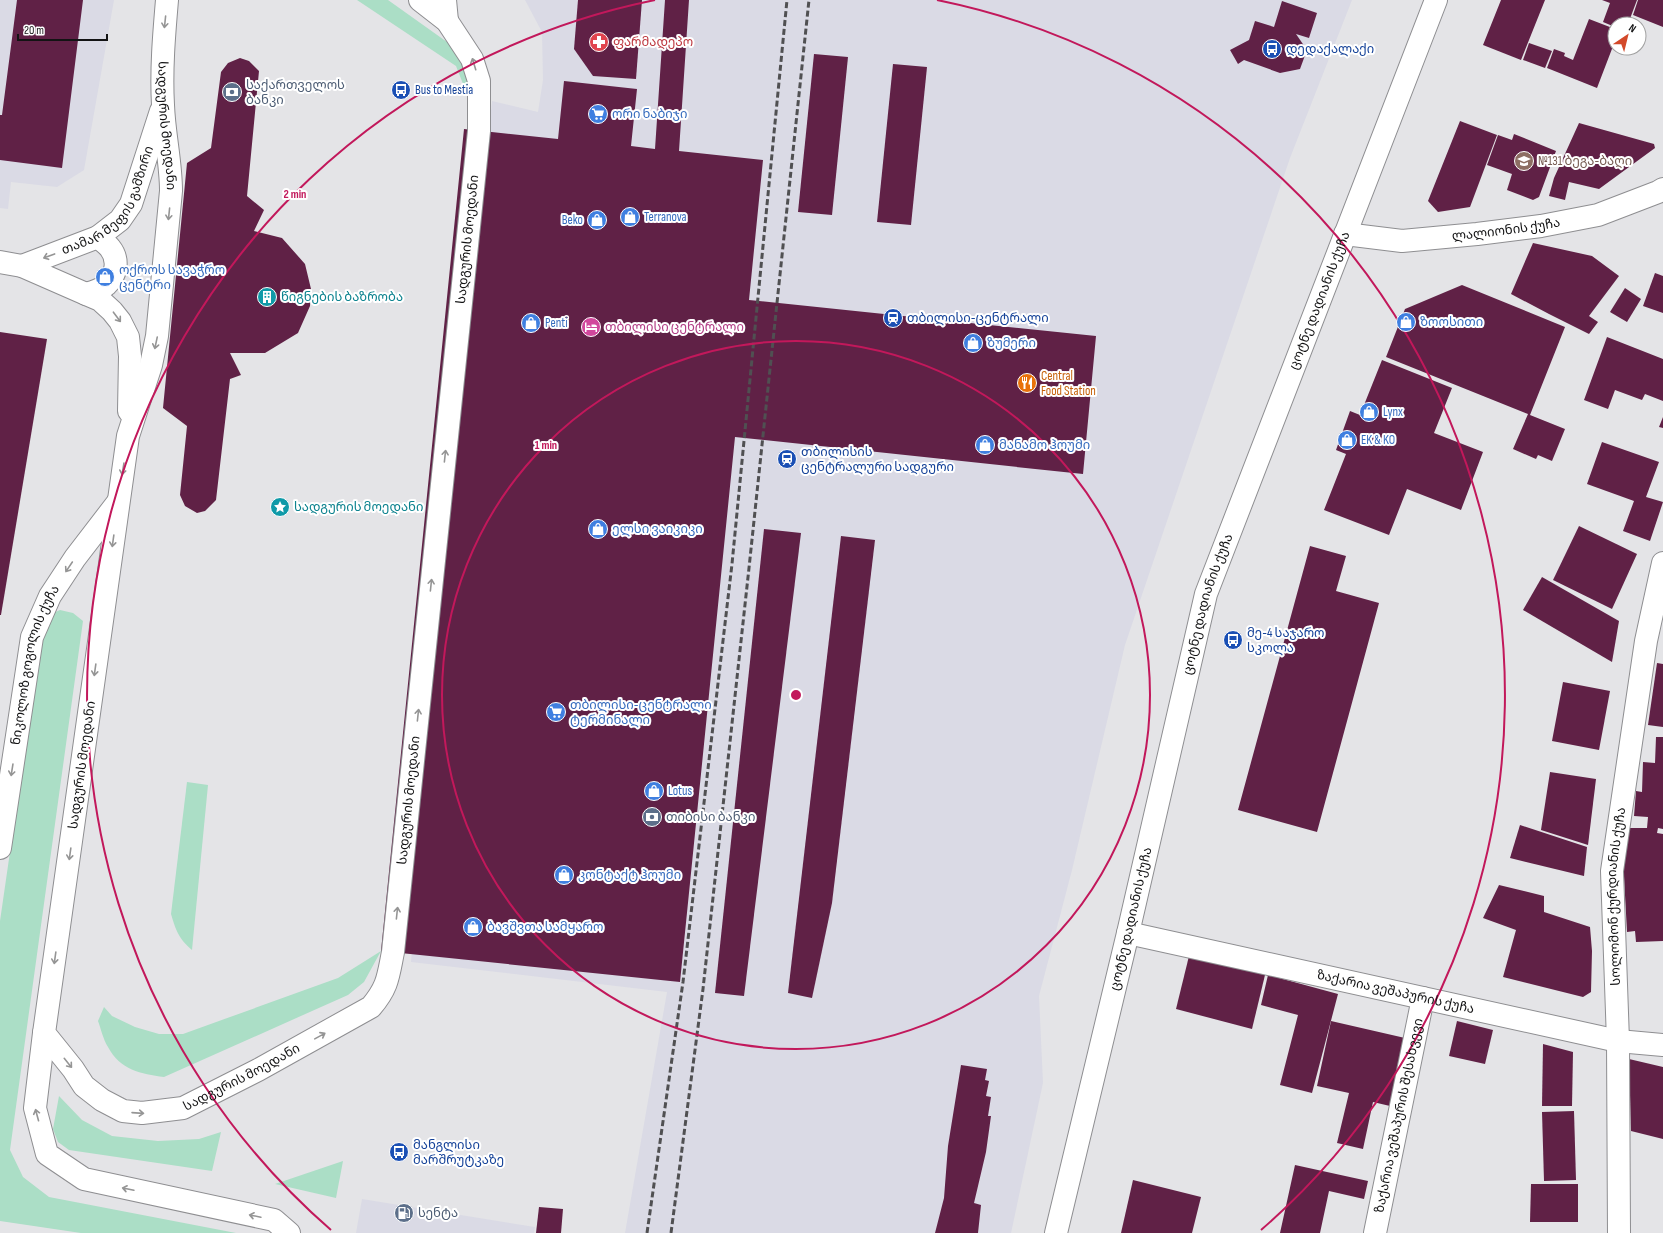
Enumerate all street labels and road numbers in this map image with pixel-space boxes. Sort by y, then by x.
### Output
street label: სადგურის მოედანი [154,61,179,190]
street label: თამარ მეფის გამზირი [59,144,157,258]
street label: სადგურის მოედანი [453,174,482,305]
street label: ლალიონის ქუჩა [1451,214,1561,244]
street label: ცოტნე დადიანის ქუჩა [1286,229,1354,372]
street label: ცოტნე დადიანის ქუჩა [1180,531,1237,676]
street label: ნიკოლოზ გოგოლის ქუჩა [8,582,63,746]
street label: სადგურის მოედანი [65,700,99,830]
street label: სადგურის მოედანი [394,735,424,866]
street label: სოლომონ ქურდიანის ქუჩა [1604,806,1629,986]
street label: ცოტნე დადიანის ქუჩა [1106,846,1155,992]
street label: ზაქარია ვეშაპურის ქუჩა [1315,967,1476,1017]
street label: ზაქარია ვეშაპურის შესახვევი [1371,1017,1427,1214]
street label: სადგურის მოედანი [181,1040,303,1114]

